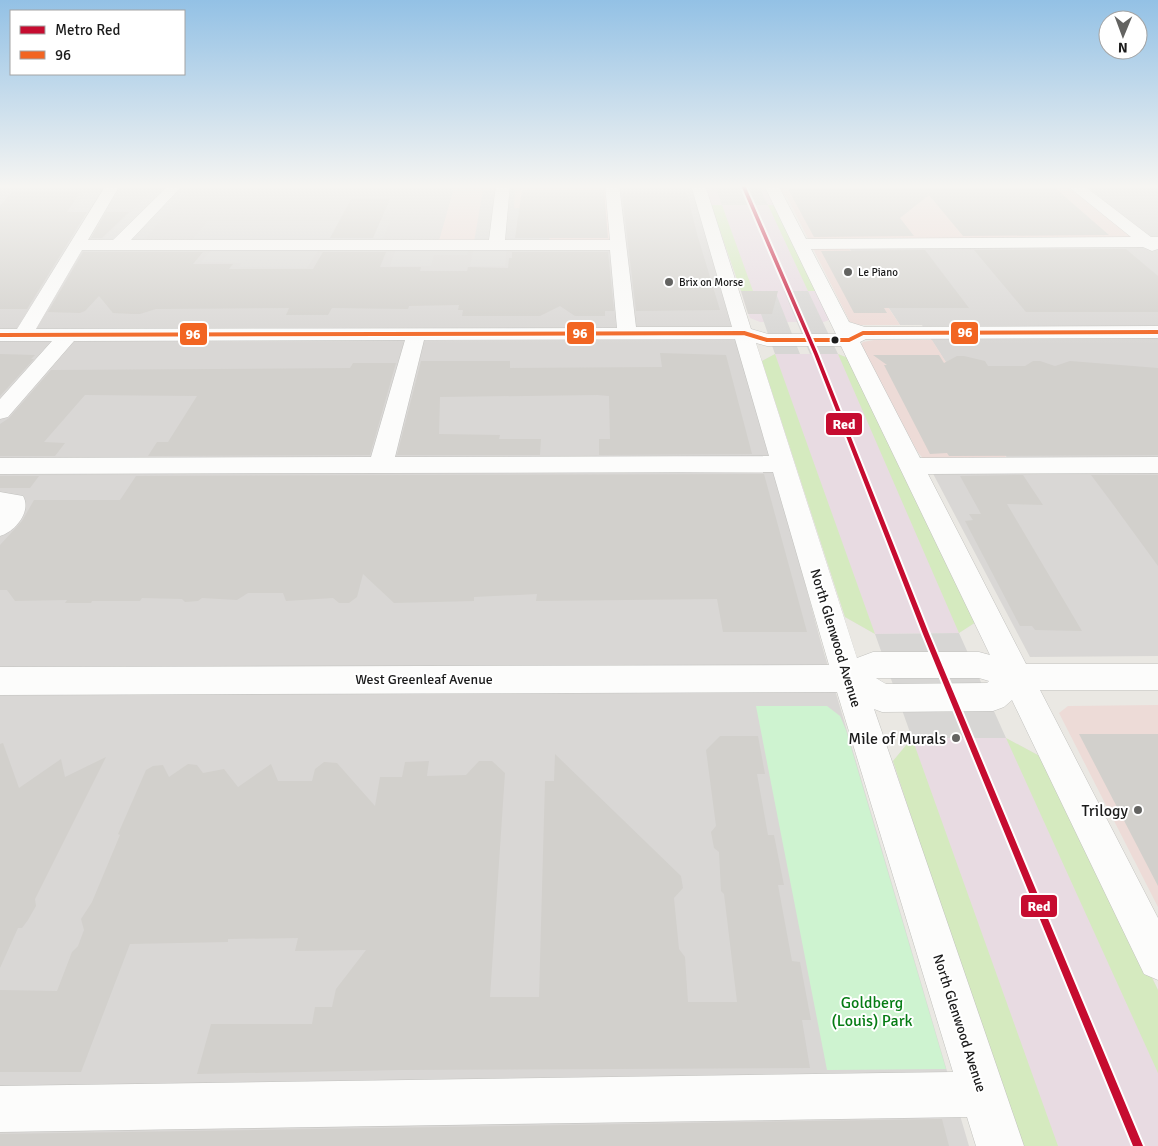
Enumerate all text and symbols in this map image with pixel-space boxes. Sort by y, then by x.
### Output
legend [10,10,185,75]
north arrow [1098,10,1148,60]
text: Metro Red [55,21,121,39]
text: N [1118,39,1128,56]
text: 96 [55,46,71,64]
marker: Le Piano [842,266,854,278]
place label: Le Piano [858,266,898,279]
marker: Brix on Morse [663,276,675,288]
place label: Brix on Morse [679,276,743,289]
line badge: 96 [566,321,595,345]
line badge: 96 [950,321,979,345]
line badge: 96 [179,322,208,346]
text: 96 [957,324,973,341]
text: 96 [572,325,588,342]
text: 96 [185,326,201,343]
unlabelled marker [830,335,840,345]
line badge: Red [825,412,863,436]
text: Red [833,416,856,433]
street label: North Glenwood Avenue [806,567,865,710]
street label: West Greenleaf Avenue [355,671,493,688]
place label: Mile of Murals [848,729,946,749]
marker: Mile of Murals [950,732,962,744]
place label: Trilogy [1082,801,1129,821]
marker: Trilogy [1132,804,1144,816]
line badge: Red [1020,894,1058,918]
text: Red [1028,898,1051,915]
street label: North Glenwood Avenue [929,952,990,1094]
park label: Goldberg (Louis) Park [831,993,913,1031]

